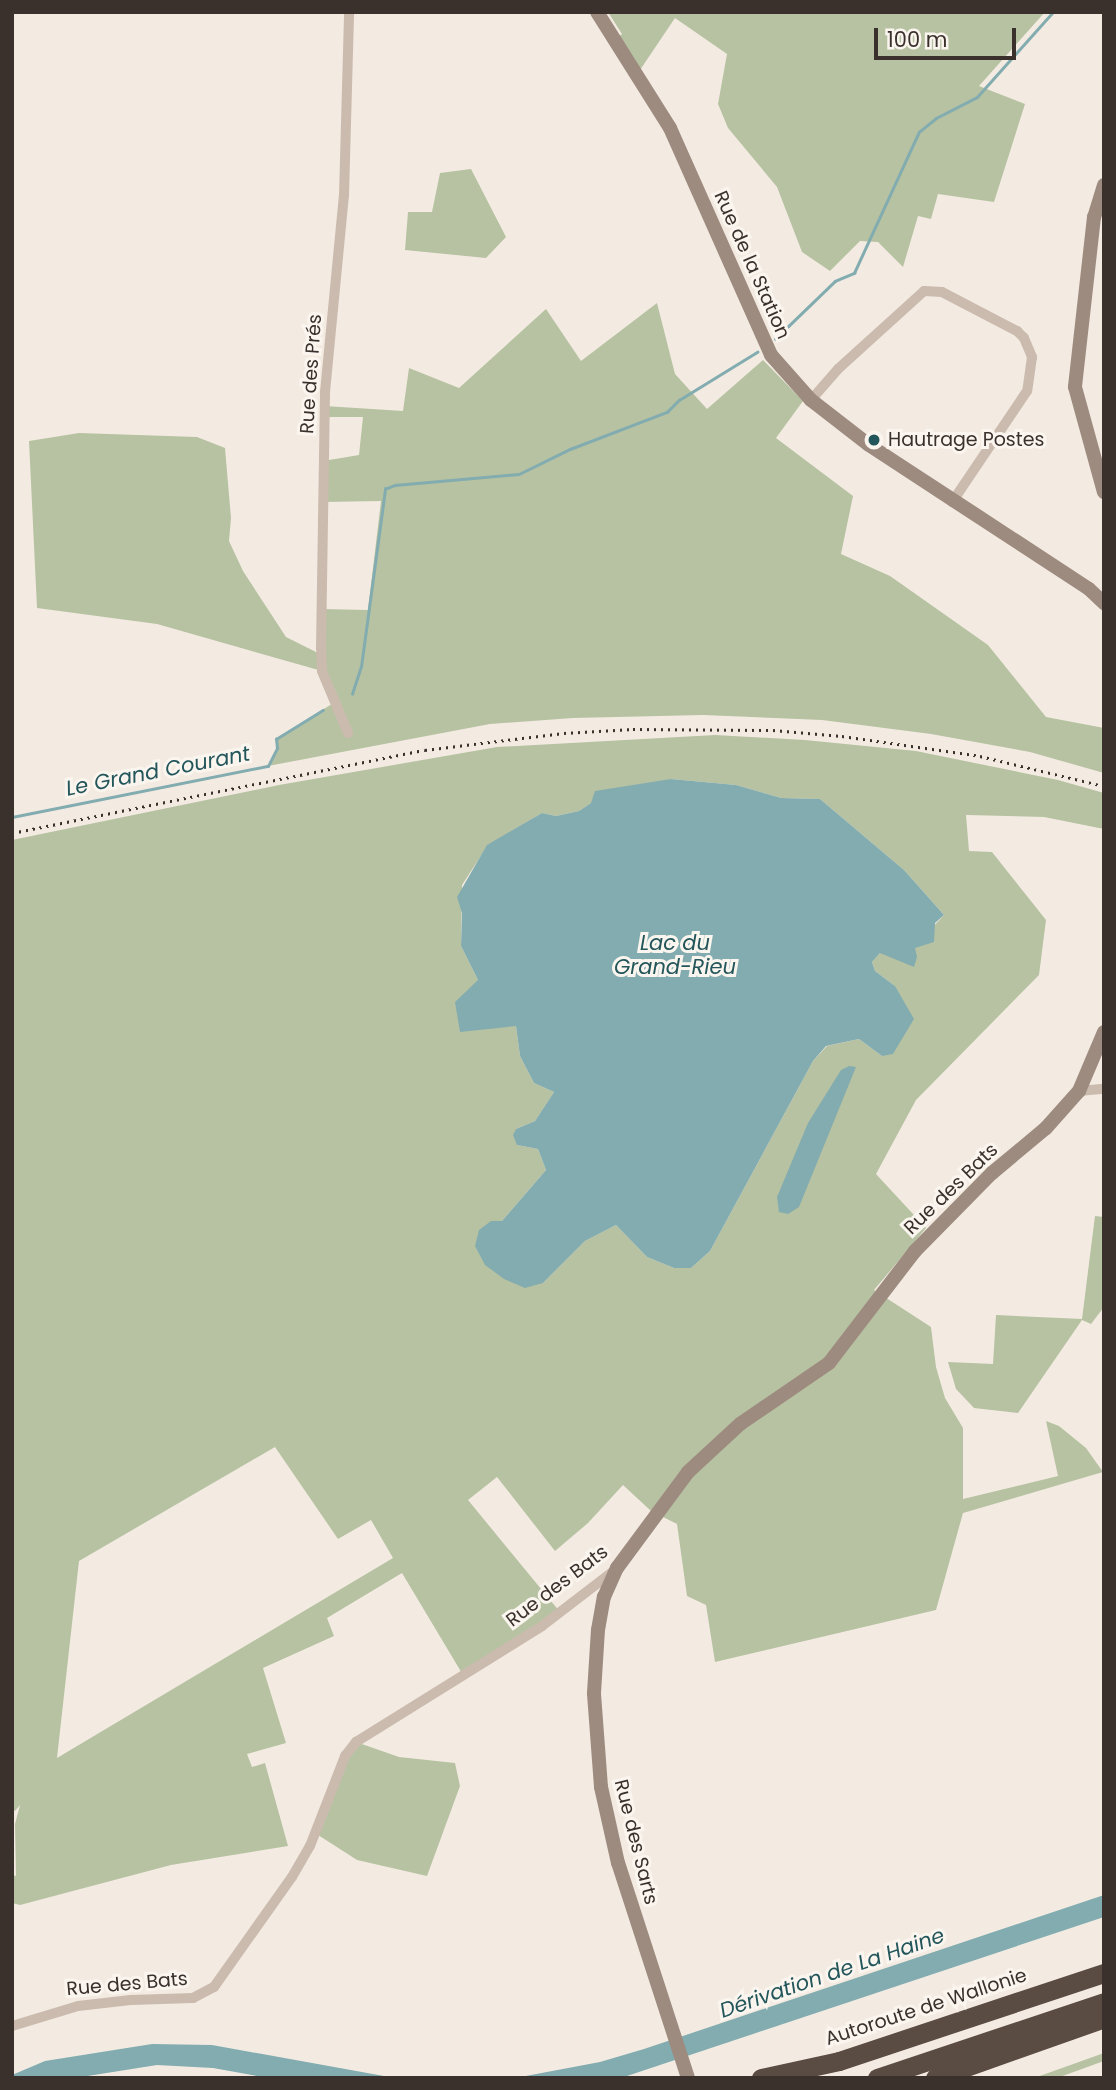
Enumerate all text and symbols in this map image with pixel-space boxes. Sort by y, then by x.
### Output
scale bar [878,14,1020,58]
text: 100 m [887,25,947,54]
street label: Rue de la Station [709,187,795,343]
street label: Rue des Prés [295,313,327,435]
place label: Hautrage Postes [888,429,1044,451]
marker: Hautrage Postes [866,432,882,448]
water label: Le Grand Courant [64,741,252,801]
water label: Lac du Grand-Rieu [614,930,736,980]
street label: Rue des Bats [899,1139,1003,1239]
street label: Rue des Bats [502,1540,612,1632]
street label: Rue des Sarts [609,1777,663,1907]
water label: Dérivation de La Haine [716,1923,948,2023]
street label: Autoroute de Wallonie [822,1964,1030,2050]
street label: Rue des Bats [65,1967,189,2001]

